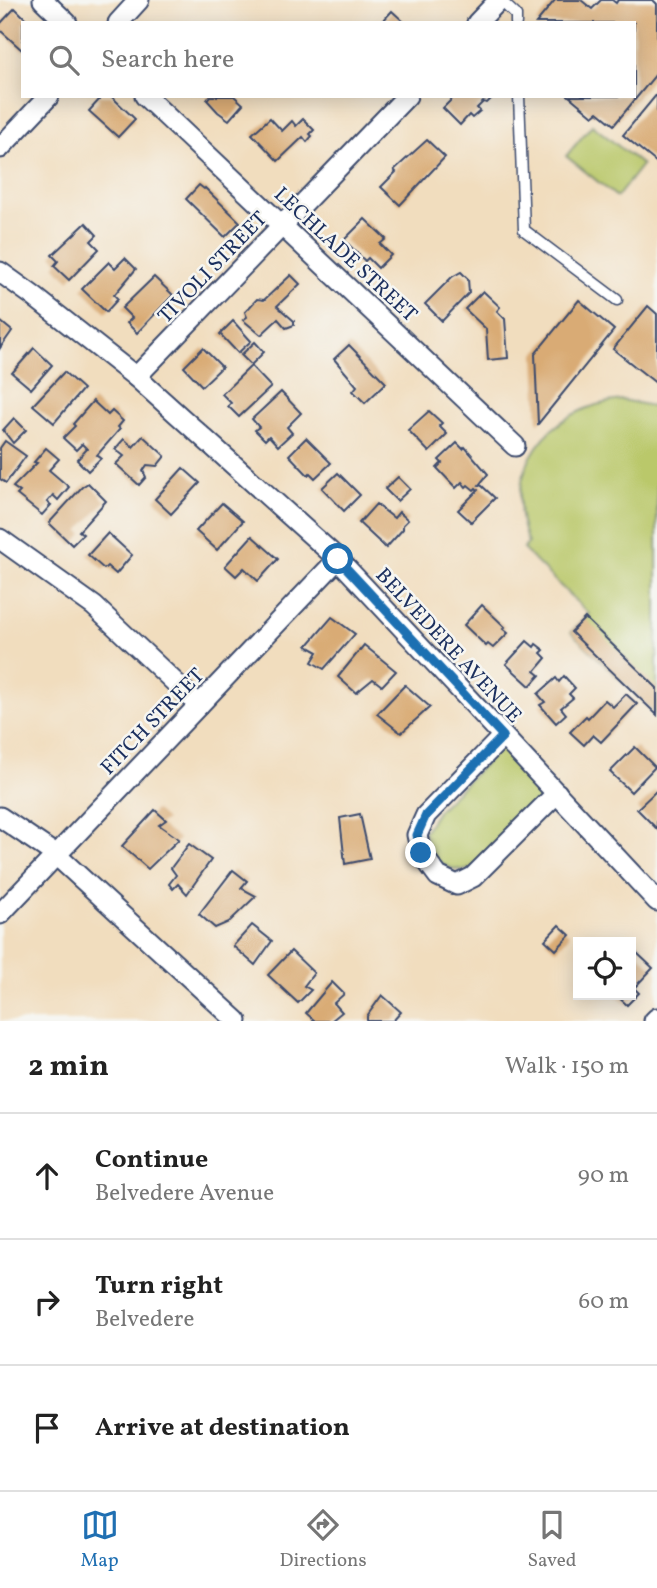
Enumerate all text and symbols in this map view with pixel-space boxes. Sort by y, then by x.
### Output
search box [21,21,636,98]
icon: search [45,41,83,79]
text: Search here [101,42,234,78]
street label: LECHLADE STREET [267,181,423,329]
street label: TIVOLI STREET [152,205,274,331]
route start [322,543,353,574]
street label: BELVEDERE AVENUE [368,562,528,730]
street label: FITCH STREET [95,662,212,782]
route end [405,837,436,868]
map controls [573,937,636,1000]
button: locate [573,937,636,1000]
text: 2 min [28,1046,109,1088]
text: Walk · 150 m [505,1051,629,1083]
text: Continue [95,1142,208,1178]
icon: ahead [28,1157,66,1195]
text: 90 m [578,1160,629,1192]
text: Belvedere Avenue [95,1178,274,1210]
text: Turn right [95,1268,223,1304]
icon: right [28,1283,66,1321]
text: 60 m [579,1286,629,1318]
text: Belvedere [95,1304,194,1336]
icon: arrive [28,1409,66,1447]
text: Arrive at destination [95,1410,350,1446]
tab: Map [80,1506,119,1574]
tab: Directions [280,1506,367,1574]
tab: Saved [528,1506,576,1574]

